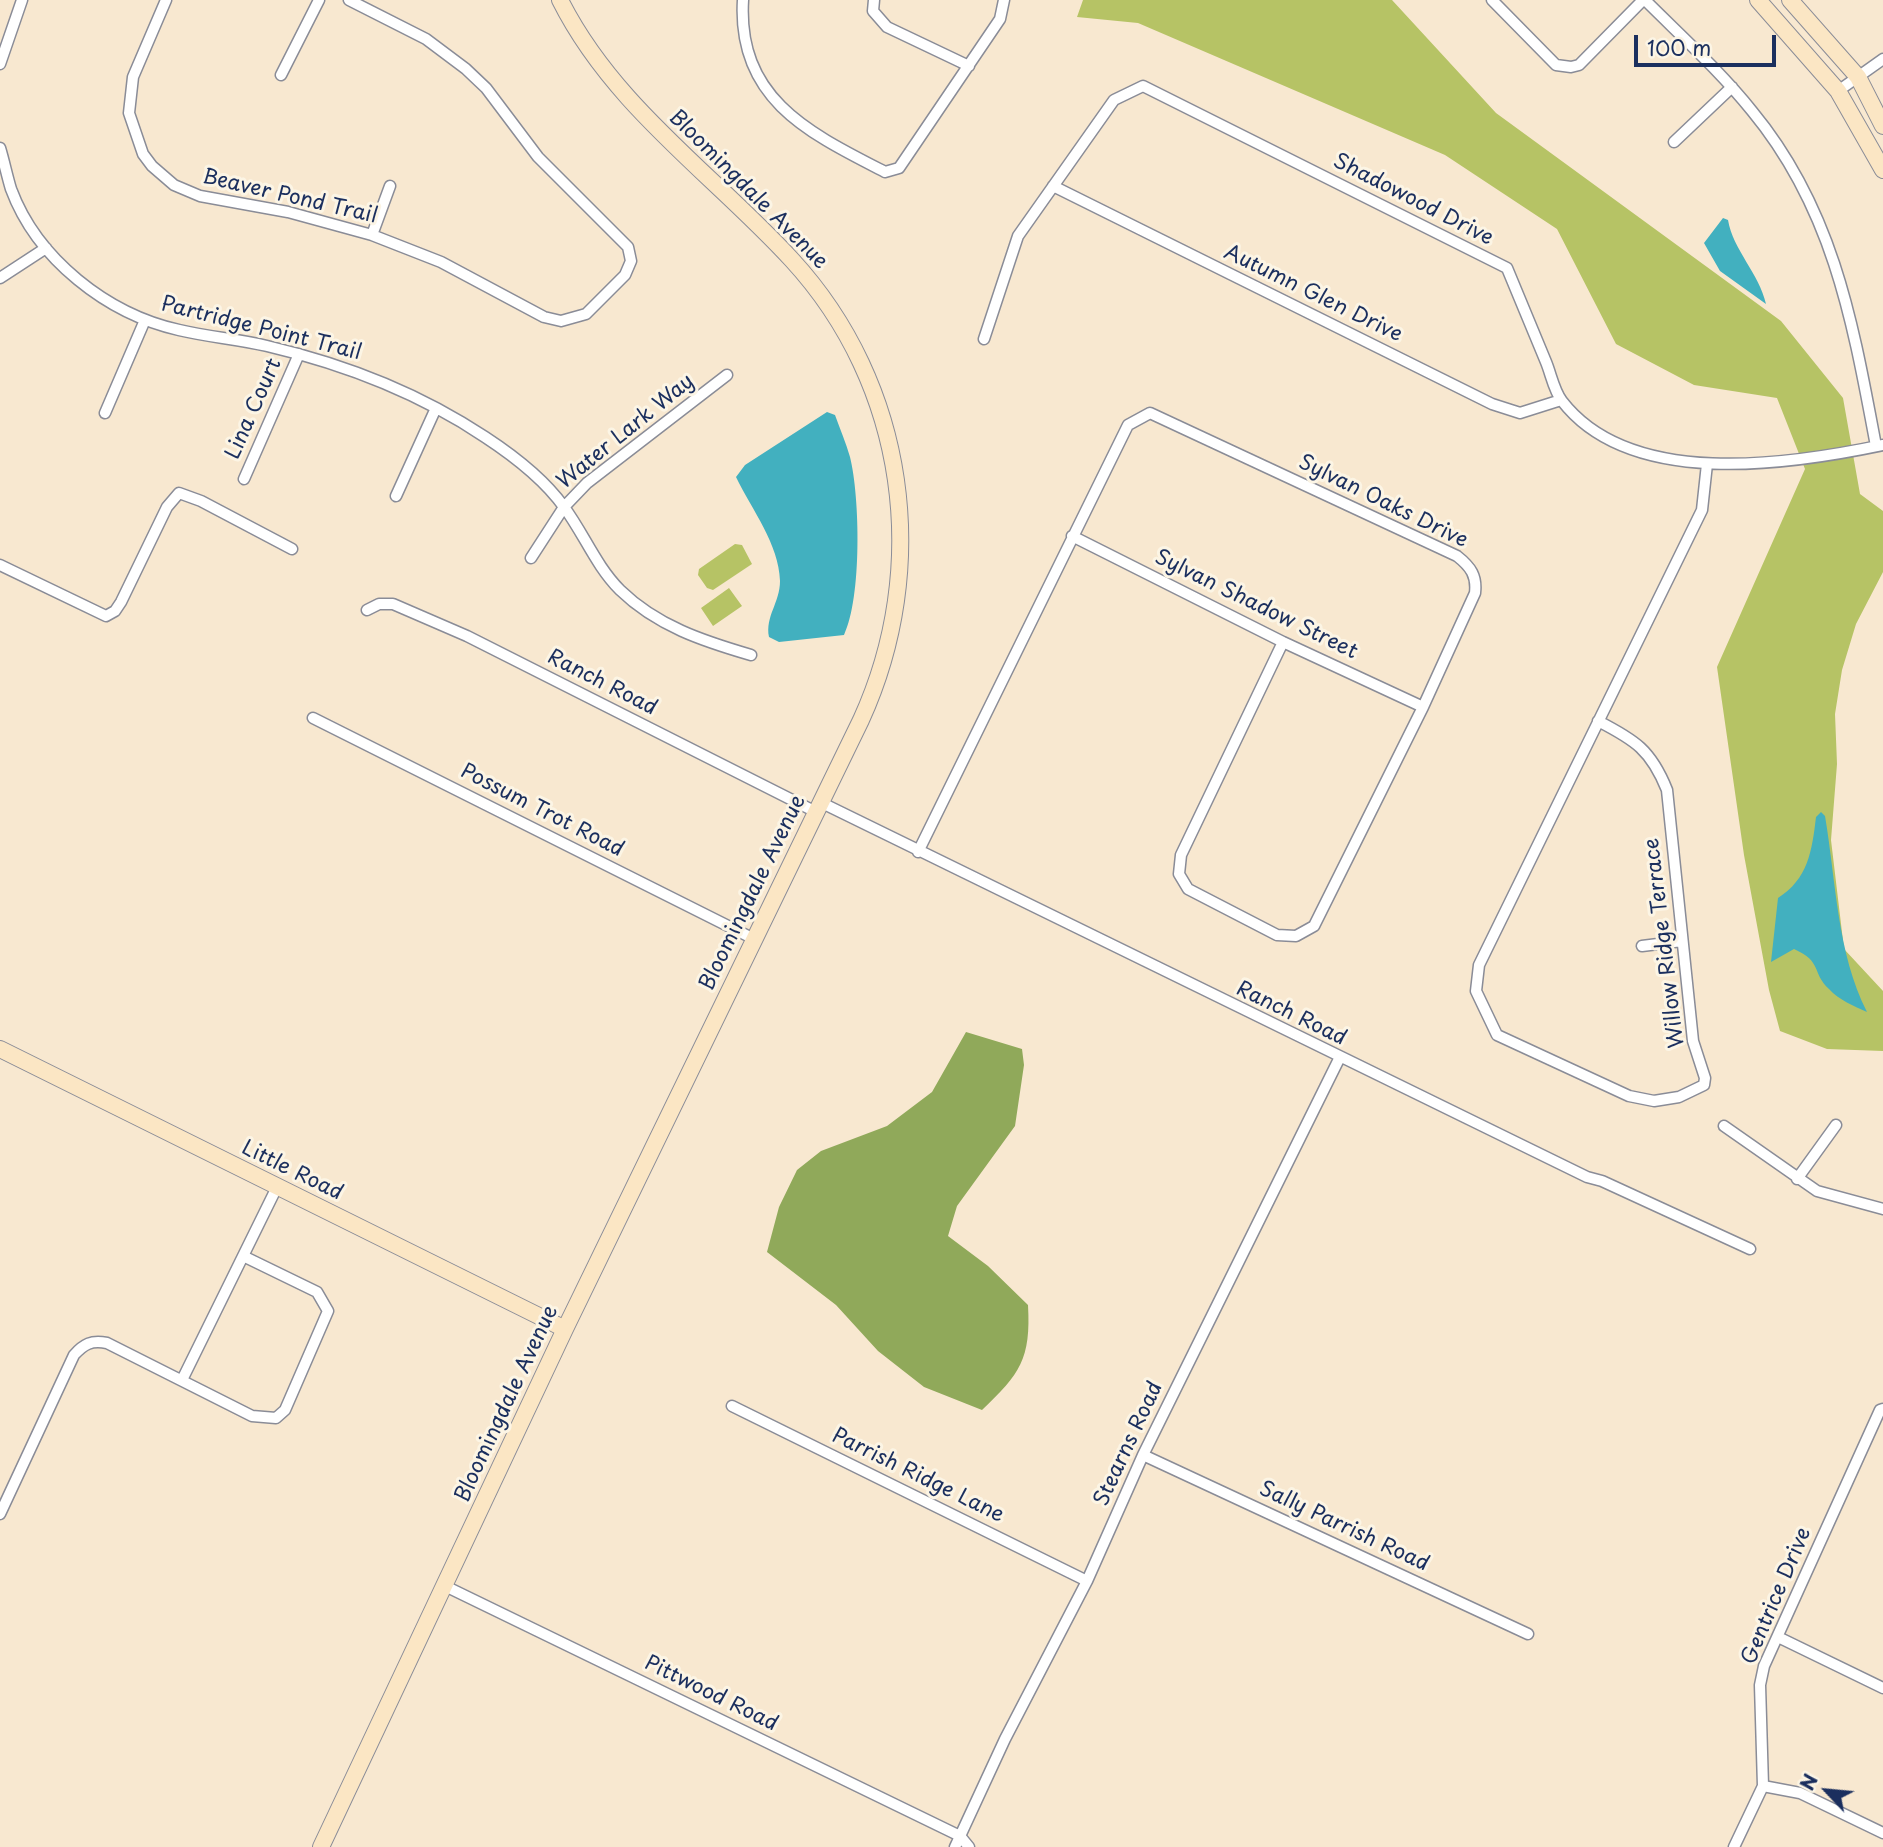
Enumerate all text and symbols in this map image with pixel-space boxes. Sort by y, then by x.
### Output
scale bar [1638,21,1780,65]
text: 100 m [1647,31,1711,63]
street label: Bloomingdale Avenue [663,105,833,275]
street label: Shadowood Drive [1329,149,1497,251]
street label: Beaver Pond Trail [200,165,380,229]
street label: Autumn Glen Drive [1220,240,1406,348]
street label: Partridge Point Trail [158,292,364,366]
street label: Lina Court [221,355,287,463]
street label: Water Lark Way [553,369,699,495]
street label: Sylvan Oaks Drive [1294,450,1472,554]
street label: Sylvan Shadow Street [1151,545,1361,665]
street label: Ranch Road [543,645,661,721]
street label: Possum Trot Road [456,759,628,863]
street label: Bloomingdale Avenue [695,791,811,995]
street label: Willow Ridge Terrace [1640,837,1690,1049]
street label: Ranch Road [1232,976,1350,1052]
street label: Little Road [237,1136,347,1206]
street label: Bloomingdale Avenue [450,1302,564,1506]
street label: Stearns Road [1089,1378,1169,1510]
street label: Parrish Ridge Lane [828,1423,1008,1529]
street label: Sally Parrish Road [1255,1477,1433,1577]
street label: Gentrice Drive [1737,1524,1817,1668]
street label: Pittwood Road [640,1651,782,1737]
north arrow [1792,1756,1862,1826]
text: N [1792,1769,1824,1795]

